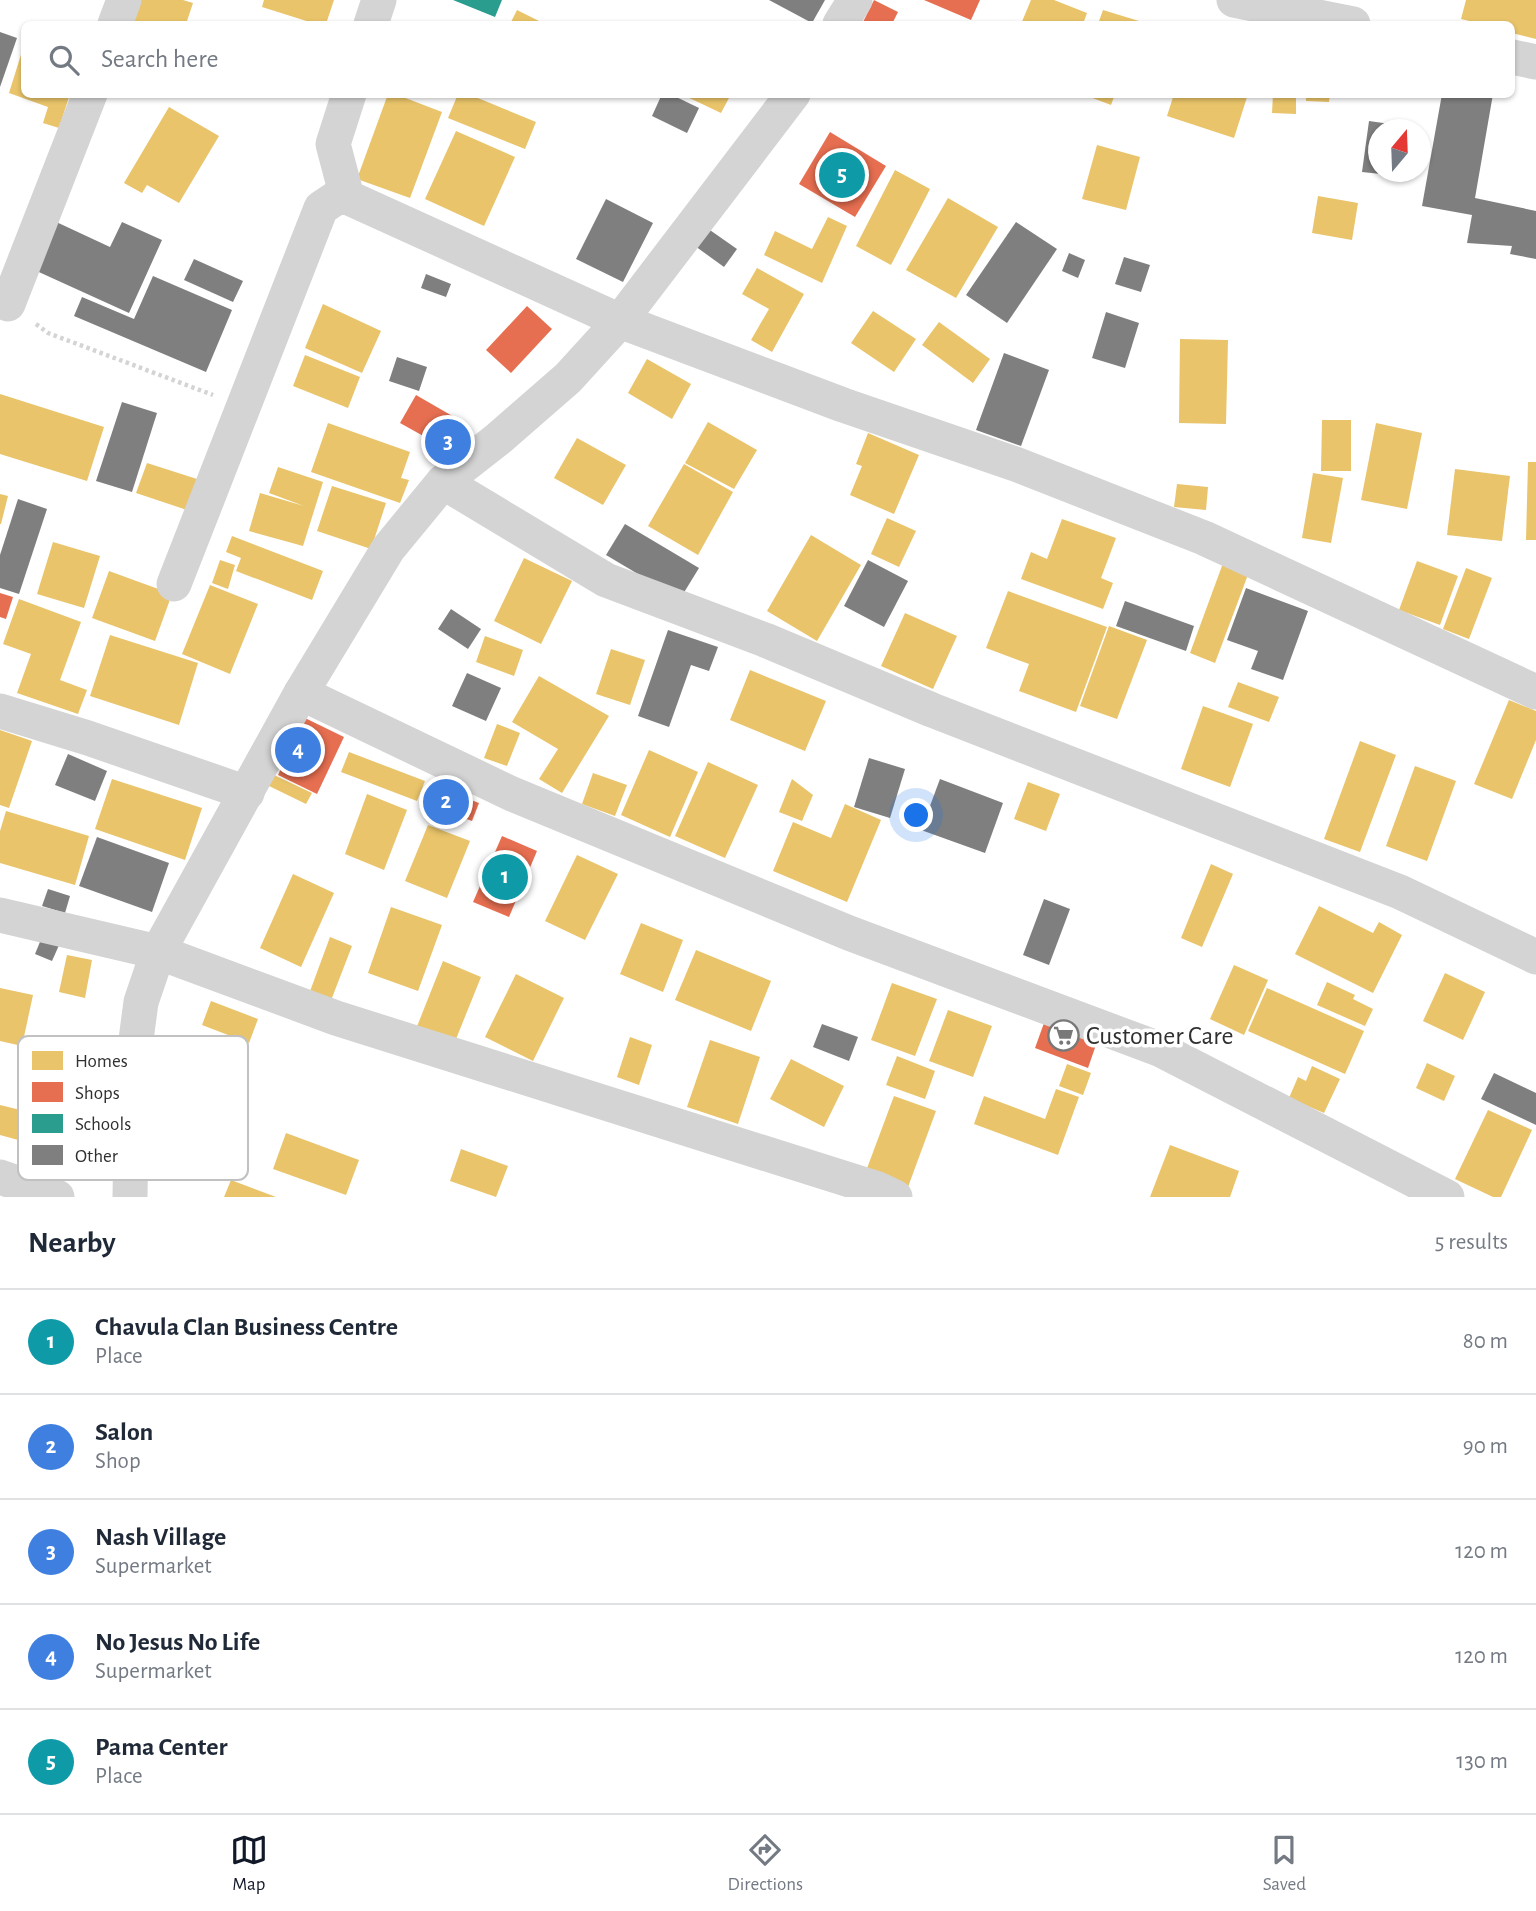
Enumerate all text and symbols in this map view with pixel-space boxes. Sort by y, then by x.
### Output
search box [21,21,1515,98]
icon: search [45,41,83,79]
text: Search here [101,46,219,72]
north arrow [1368,119,1431,182]
pin: 5 [819,149,865,201]
pin: 3 [425,416,471,468]
pin: 4 [275,724,321,776]
pin: 2 [423,776,469,828]
your location [899,798,933,832]
pin: 1 [482,851,528,903]
supermarket icon: Customer Care [1046,1019,1080,1053]
place label: Customer Care [1086,1023,1234,1049]
legend [18,1036,248,1180]
text: Homes [75,1052,128,1071]
text: Shops [75,1084,120,1103]
text: Schools [75,1115,131,1134]
text: Other [75,1147,118,1166]
text: Nearby [28,1228,116,1258]
text: 5 results [1435,1231,1508,1254]
text: Chavula Clan Business Centre [95,1314,398,1340]
text: 1 [47,1330,55,1353]
text: 80 m [1463,1330,1508,1353]
text: Place [95,1345,143,1368]
text: Salon [95,1419,153,1445]
text: 2 [46,1435,56,1458]
text: 90 m [1463,1435,1508,1458]
text: Shop [95,1450,141,1473]
text: Nash Village [95,1524,226,1550]
text: 3 [46,1540,56,1563]
text: 120 m [1455,1540,1508,1563]
text: Supermarket [95,1555,212,1578]
text: No Jesus No Life [95,1629,260,1655]
text: 4 [45,1645,57,1668]
text: 120 m [1455,1645,1508,1668]
text: Supermarket [95,1660,212,1683]
text: Pama Center [95,1734,228,1760]
text: 5 [46,1750,56,1773]
text: 130 m [1456,1750,1508,1773]
text: Place [95,1765,143,1788]
tab: Map [230,1831,268,1896]
tab: Directions [727,1831,803,1896]
tab: Saved [1263,1831,1306,1896]

